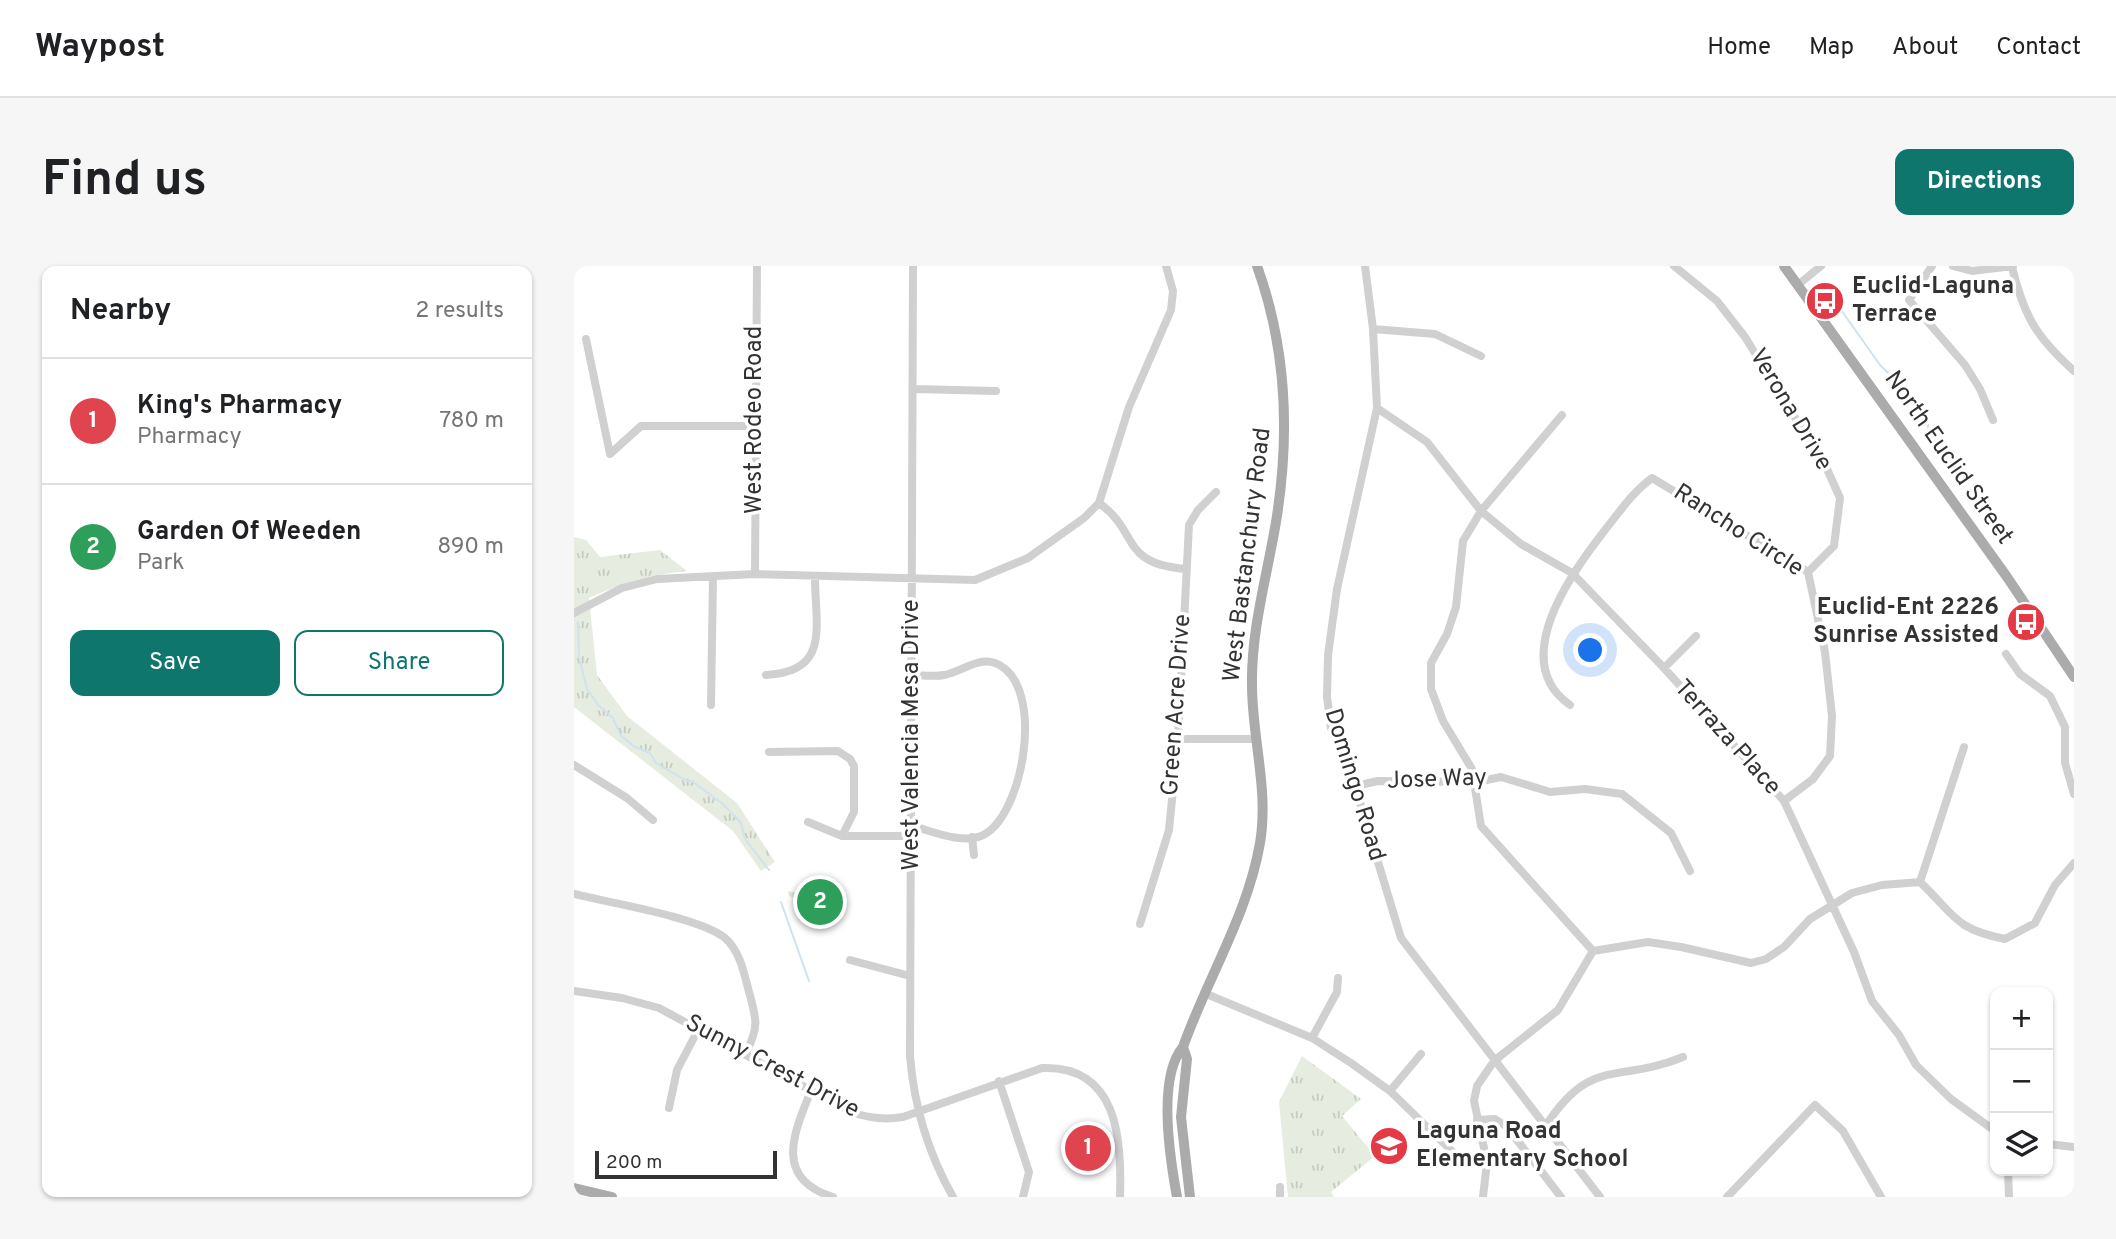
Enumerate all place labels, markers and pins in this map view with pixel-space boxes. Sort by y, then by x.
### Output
place label: Euclid-Laguna Terrace [1852,272,2014,330]
bus stop icon: Euclid-Laguna Terrace [1804,280,1846,322]
place label: Euclid-Ent 2226 Sunrise Assisted [1813,593,1999,651]
bus stop icon: Euclid-Ent 2226 Sunrise Assisted [2005,601,2047,643]
pin: 2 [797,876,843,928]
place label: Laguna Road Elementary School [1416,1117,1628,1175]
pin: 1 [1065,1122,1111,1174]
school or university icon: Laguna Road Elementary School [1368,1125,1410,1167]

